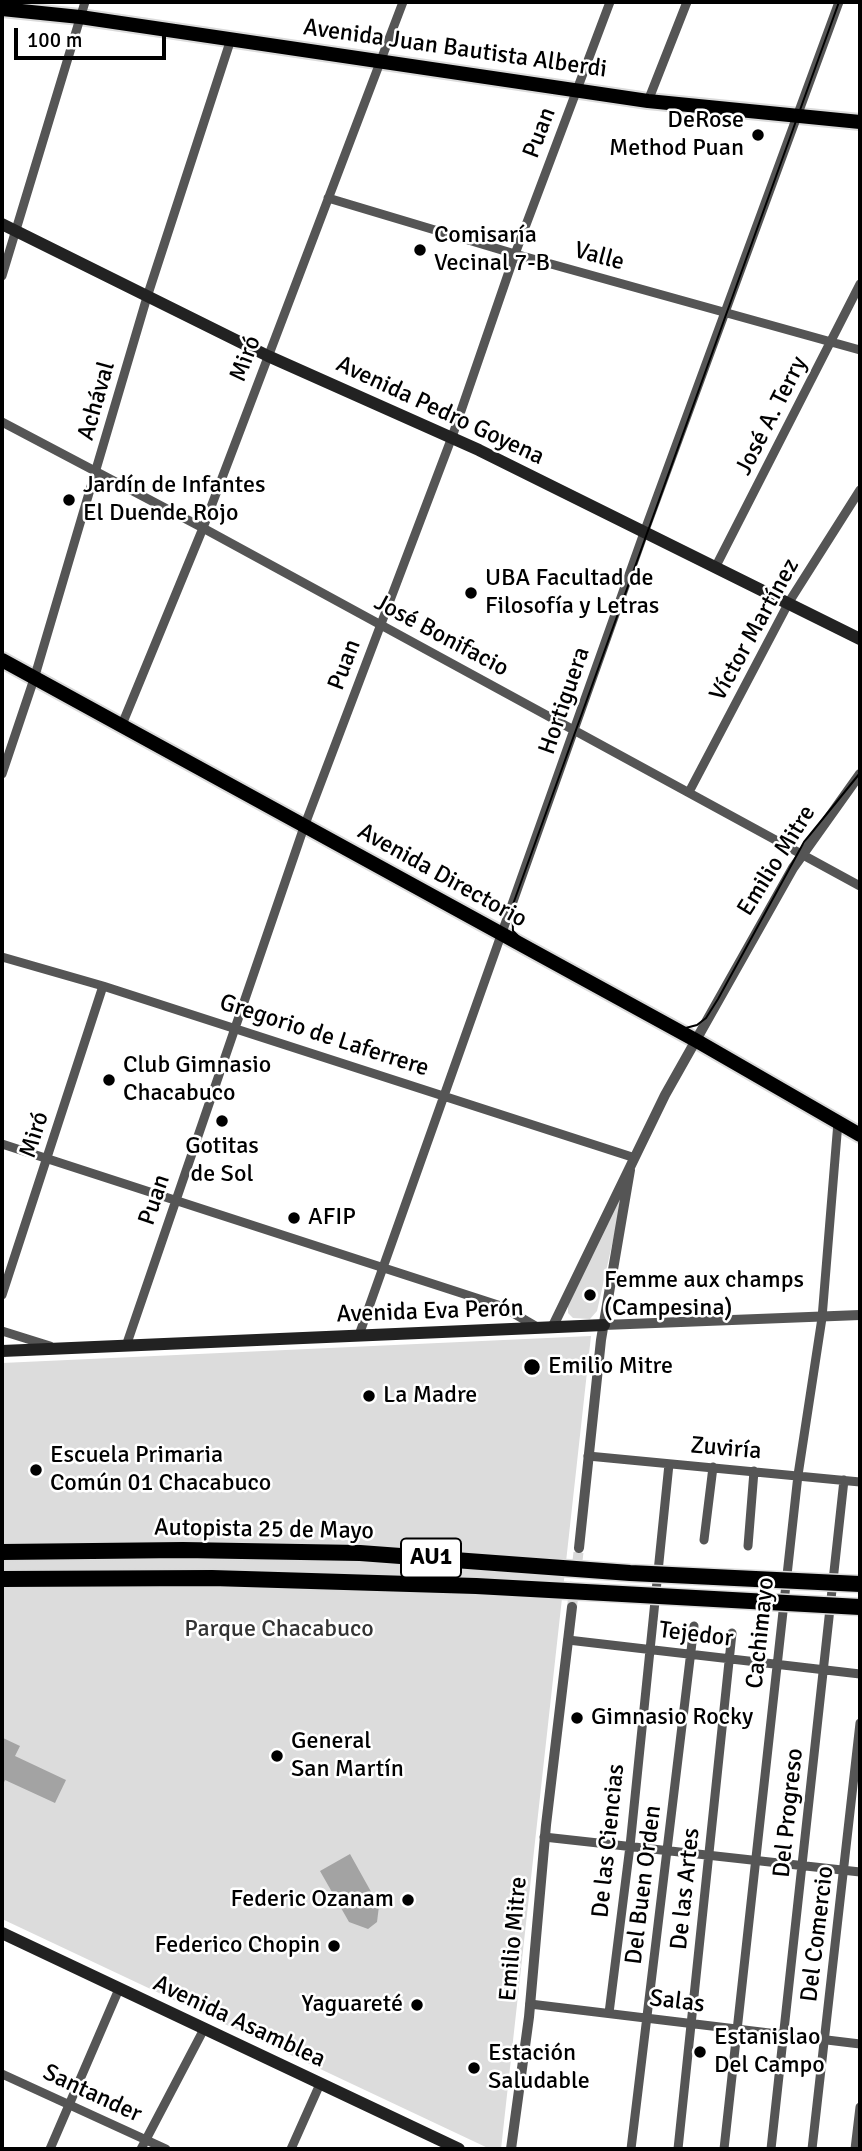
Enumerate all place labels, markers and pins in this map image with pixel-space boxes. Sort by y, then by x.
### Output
place label: DeRose Method Puan [609,107,744,163]
marker: DeRose Method Puan [750,127,766,143]
place label: Comisaría Vecinal 7-B [434,222,550,278]
marker: Comisaría Vecinal 7-B [412,242,428,258]
place label: Jardín de Infantes El Duende Rojo [83,472,266,528]
marker: Jardín de Infantes El Duende Rojo [61,492,77,508]
place label: UBA Facultad de Filosofía y Letras [485,565,659,621]
marker: UBA Facultad de Filosofía y Letras [463,585,479,601]
place label: Club Gimnasio Chacabuco [123,1052,271,1108]
marker: Club Gimnasio Chacabuco [101,1072,117,1088]
marker: Gotitas de Sol [214,1113,230,1129]
place label: Gotitas de Sol [185,1133,259,1189]
place label: AFIP [308,1204,356,1232]
marker: AFIP [286,1210,302,1226]
place label: Femme aux champs (Campesina) [604,1267,804,1323]
marker: Femme aux champs (Campesina) [582,1287,598,1303]
place label: Emilio Mitre [548,1353,673,1381]
marker: Emilio Mitre [522,1357,542,1377]
place label: La Madre [383,1382,477,1410]
marker: La Madre [361,1388,377,1404]
place label: Escuela Primaria Común 01 Chacabuco [50,1442,271,1498]
marker: Escuela Primaria Común 01 Chacabuco [28,1462,44,1478]
place label: Gimnasio Rocky [591,1704,753,1732]
marker: Gimnasio Rocky [569,1710,585,1726]
place label: General San Martín [291,1728,404,1784]
marker: General San Martín [269,1748,285,1764]
place label: Federic Ozanam [230,1886,394,1914]
marker: Federic Ozanam [400,1892,416,1908]
place label: Federico Chopin [154,1932,320,1960]
marker: Federico Chopin [326,1938,342,1954]
place label: Yaguareté [301,1991,403,2019]
marker: Yaguareté [409,1997,425,2013]
place label: Estanislao Del Campo [714,2024,825,2080]
place label: Estación Saludable [488,2040,590,2096]
marker: Estanislao Del Campo [692,2044,708,2060]
marker: Estación Saludable [466,2060,482,2076]

